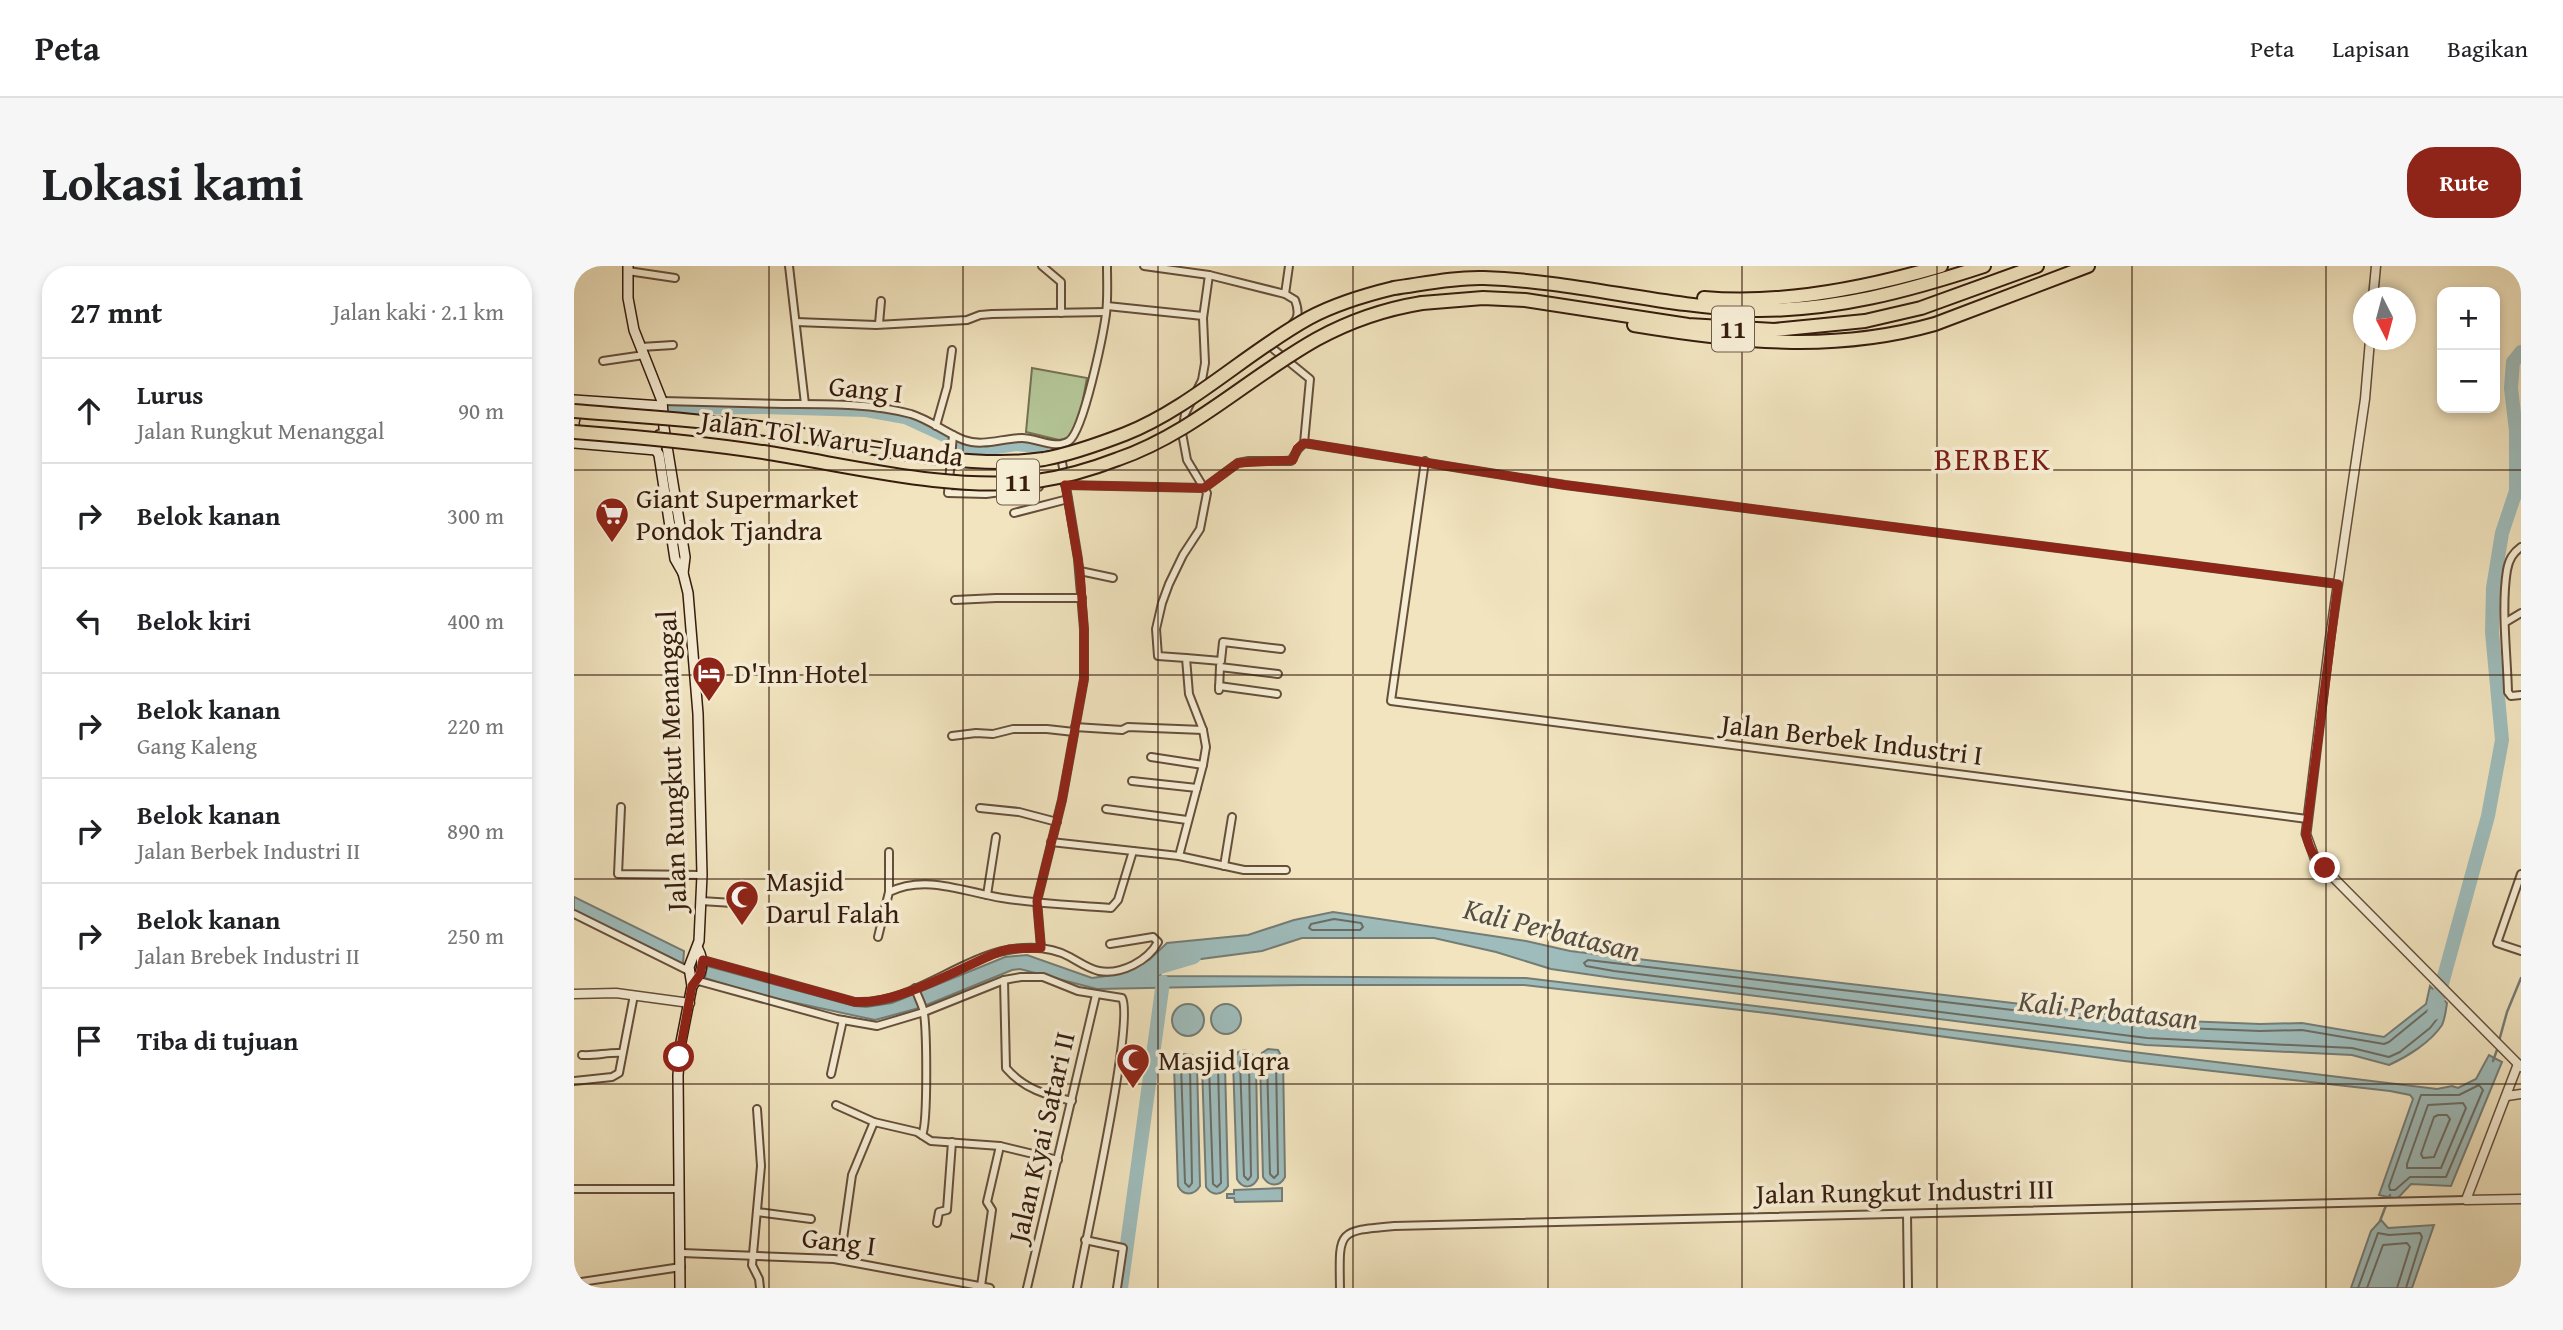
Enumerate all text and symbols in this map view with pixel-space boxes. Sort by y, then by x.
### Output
text: Peta [35,24,100,72]
text: Peta [2250,31,2294,66]
text: Lapisan [2332,31,2409,66]
text: Bagikan [2447,31,2528,66]
text: Lokasi kami [42,146,304,218]
button: Rute [2407,147,2521,218]
north arrow [2353,287,2416,350]
map controls [2437,287,2500,413]
button: + [2437,287,2500,350]
text: 27 mnt [70,290,162,334]
text: Jalan kaki · 2.1 km [333,295,504,328]
road number: 11 [1712,306,1754,352]
button: − [2437,350,2500,413]
street label: Gang I [827,364,905,413]
text: Lurus [137,375,203,414]
icon: ahead [70,392,108,430]
text: 90 m [458,394,504,427]
street label: Jalan Tol Waru–Juanda [695,398,967,476]
text: Jalan Rungkut Menanggal [137,414,384,447]
district label: BERBEK [1934,435,2052,482]
road number: 11 [997,460,1039,504]
place label: Giant Supermarket Pondok Tjandra [636,477,858,550]
supermarket icon: Giant Supermarket Pondok Tjandra [593,495,631,544]
text: Belok kanan [137,496,280,535]
icon: right [70,497,108,535]
text: 300 m [447,499,504,532]
text: Belok kiri [137,601,251,640]
icon: left [70,602,108,640]
text: 400 m [447,604,504,637]
street label: Jalan Rungkut Menanggal [645,610,696,915]
place label: D'Inn Hotel [734,652,868,693]
hotel icon: D'Inn Hotel [690,654,728,703]
text: Belok kanan [137,690,280,729]
street label: Jalan Berbek Industri I [1716,702,1985,775]
icon: right [70,707,108,745]
text: 220 m [447,709,504,742]
text: Gang Kaleng [137,729,257,762]
text: Belok kanan [137,795,280,834]
icon: right [70,812,108,850]
text: 890 m [447,814,504,847]
text: Jalan Berbek Industri II [137,834,360,867]
route end [2309,852,2340,883]
place label: Masjid Darul Falah [766,860,900,933]
mosque icon: Masjid Darul Falah [723,878,761,927]
water label: Kali Perbatasan [1458,886,1645,972]
text: Belok kanan [137,900,280,939]
icon: right [70,917,108,955]
text: 250 m [447,919,504,952]
text: Jalan Brebek Industri II [137,939,360,972]
water label: Kali Perbatasan [2015,978,2200,1040]
text: Tiba di tujuan [137,1021,298,1060]
icon: arrive [70,1022,108,1060]
street label: Jalan Kyai Satari II [996,1027,1085,1249]
place label: Masjid Iqra [1158,1039,1290,1080]
route start [663,1041,694,1072]
mosque icon: Masjid Iqra [1114,1041,1152,1090]
street label: Jalan Rungkut Industri III [1753,1167,2054,1214]
street label: Gang I [800,1216,878,1265]

